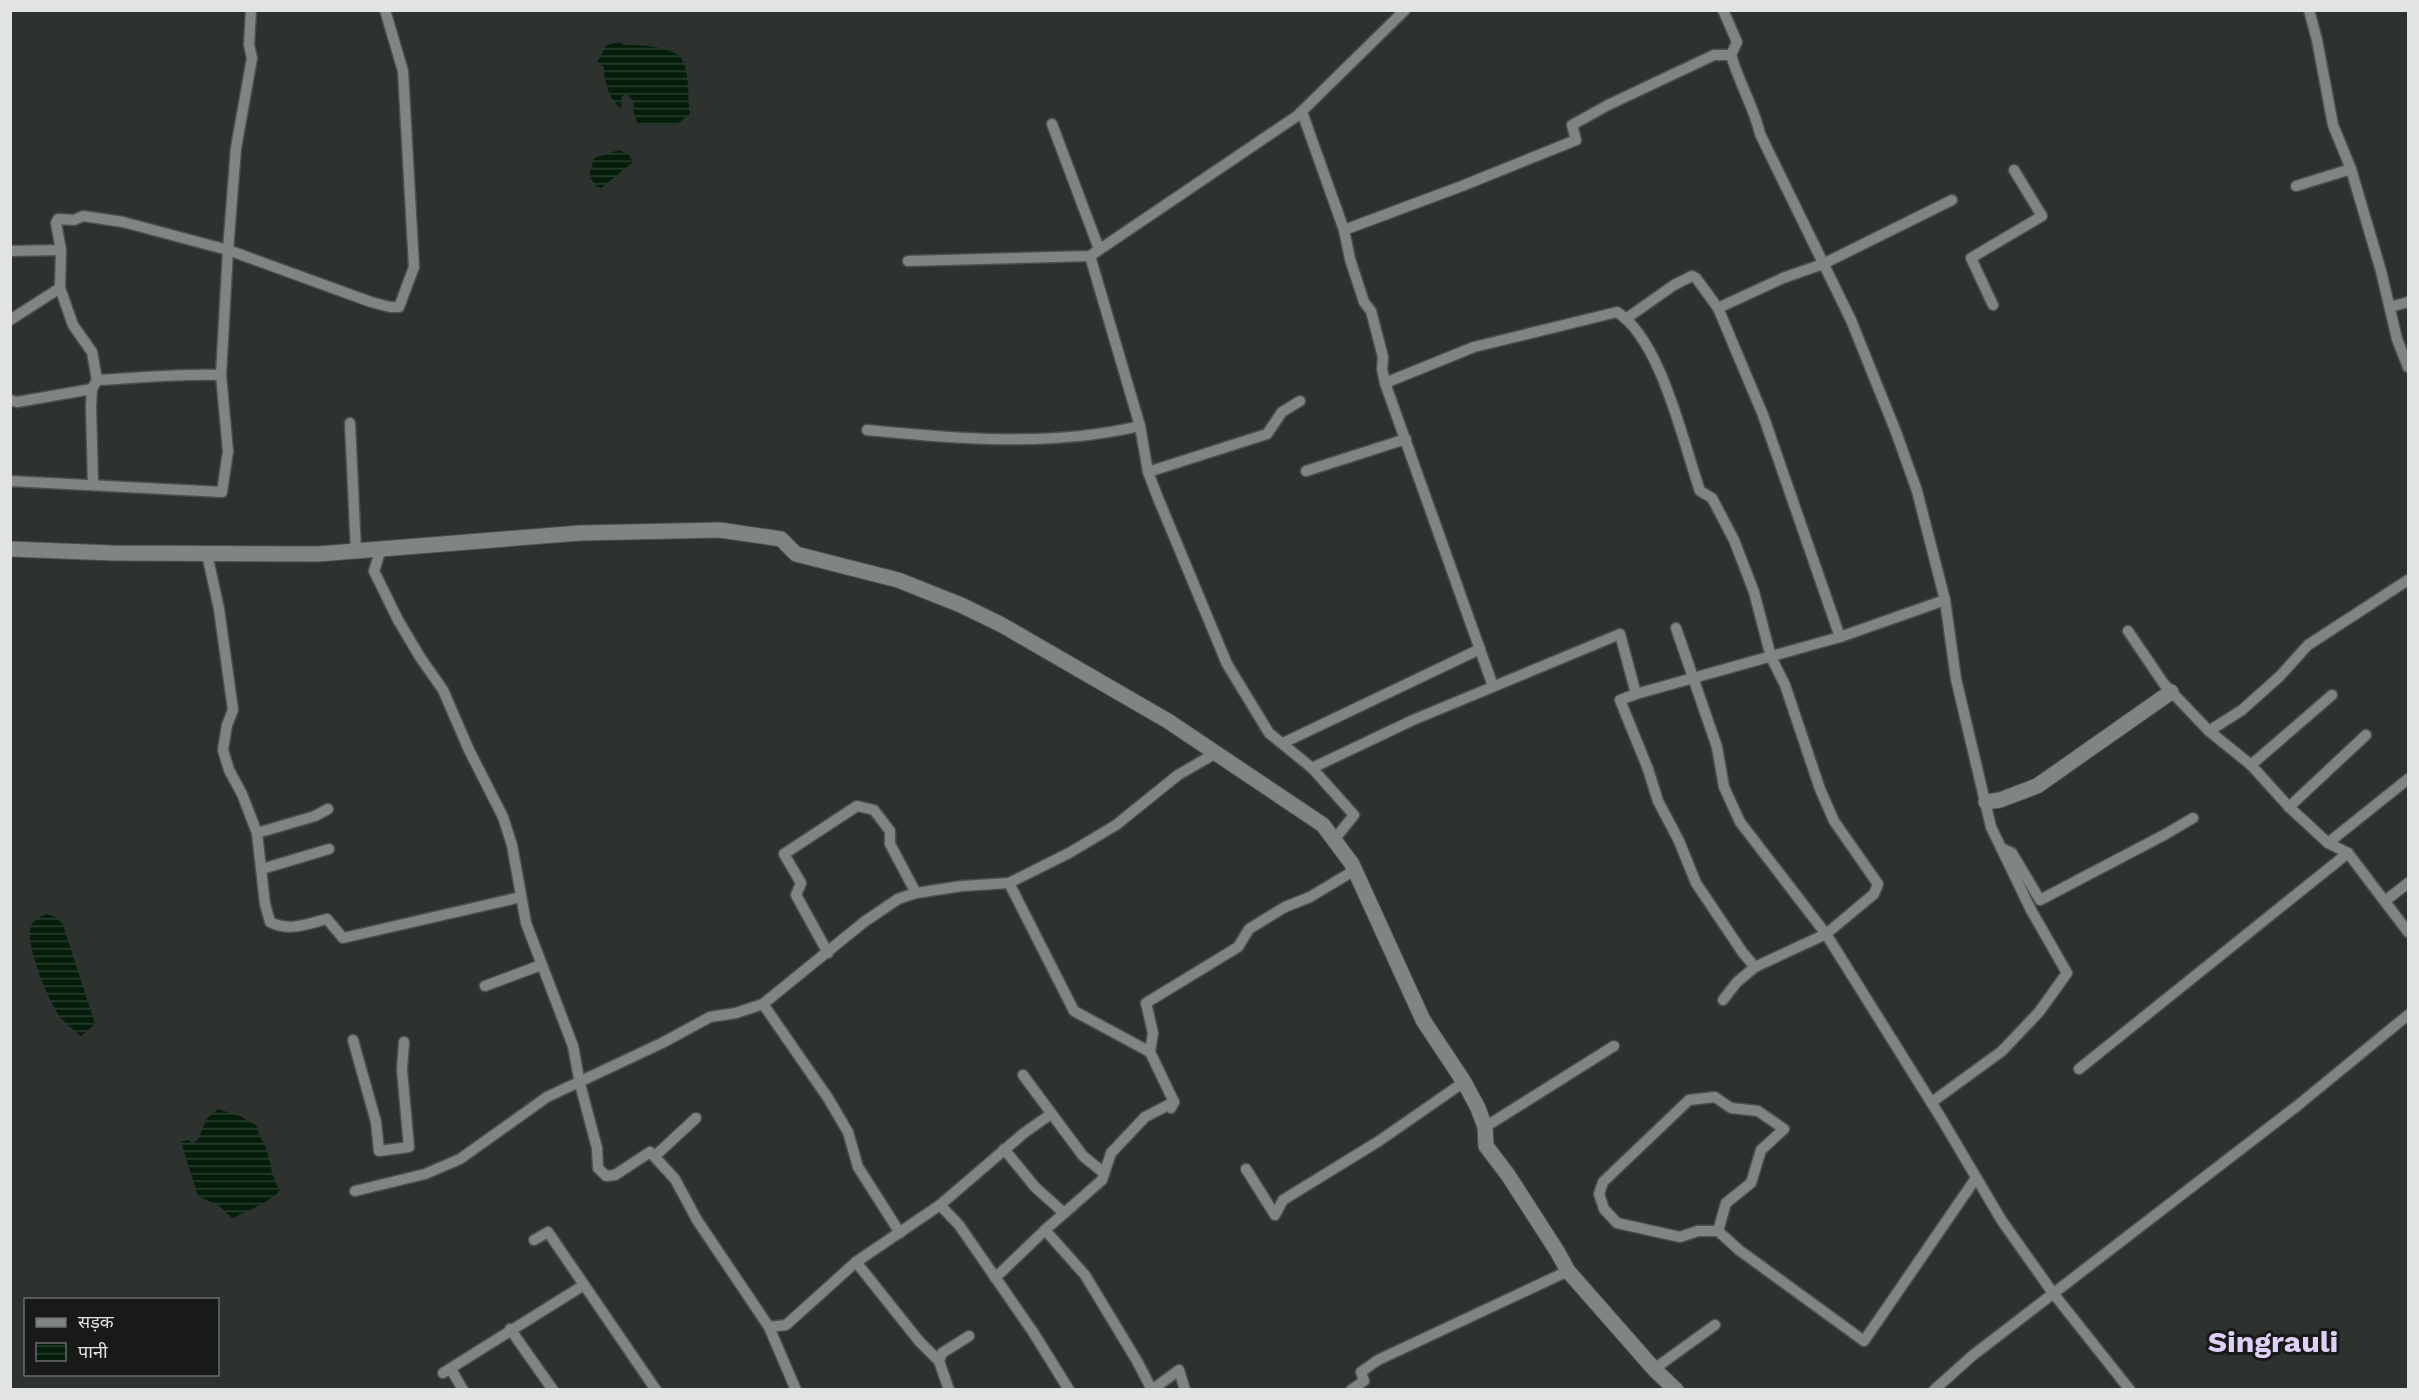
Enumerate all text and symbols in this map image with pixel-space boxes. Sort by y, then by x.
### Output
legend [24,1298,219,1376]
text: सड़क [78,1311,115,1332]
district label: Singrauli [2208,1324,2338,1359]
text: पानी [78,1341,108,1362]

